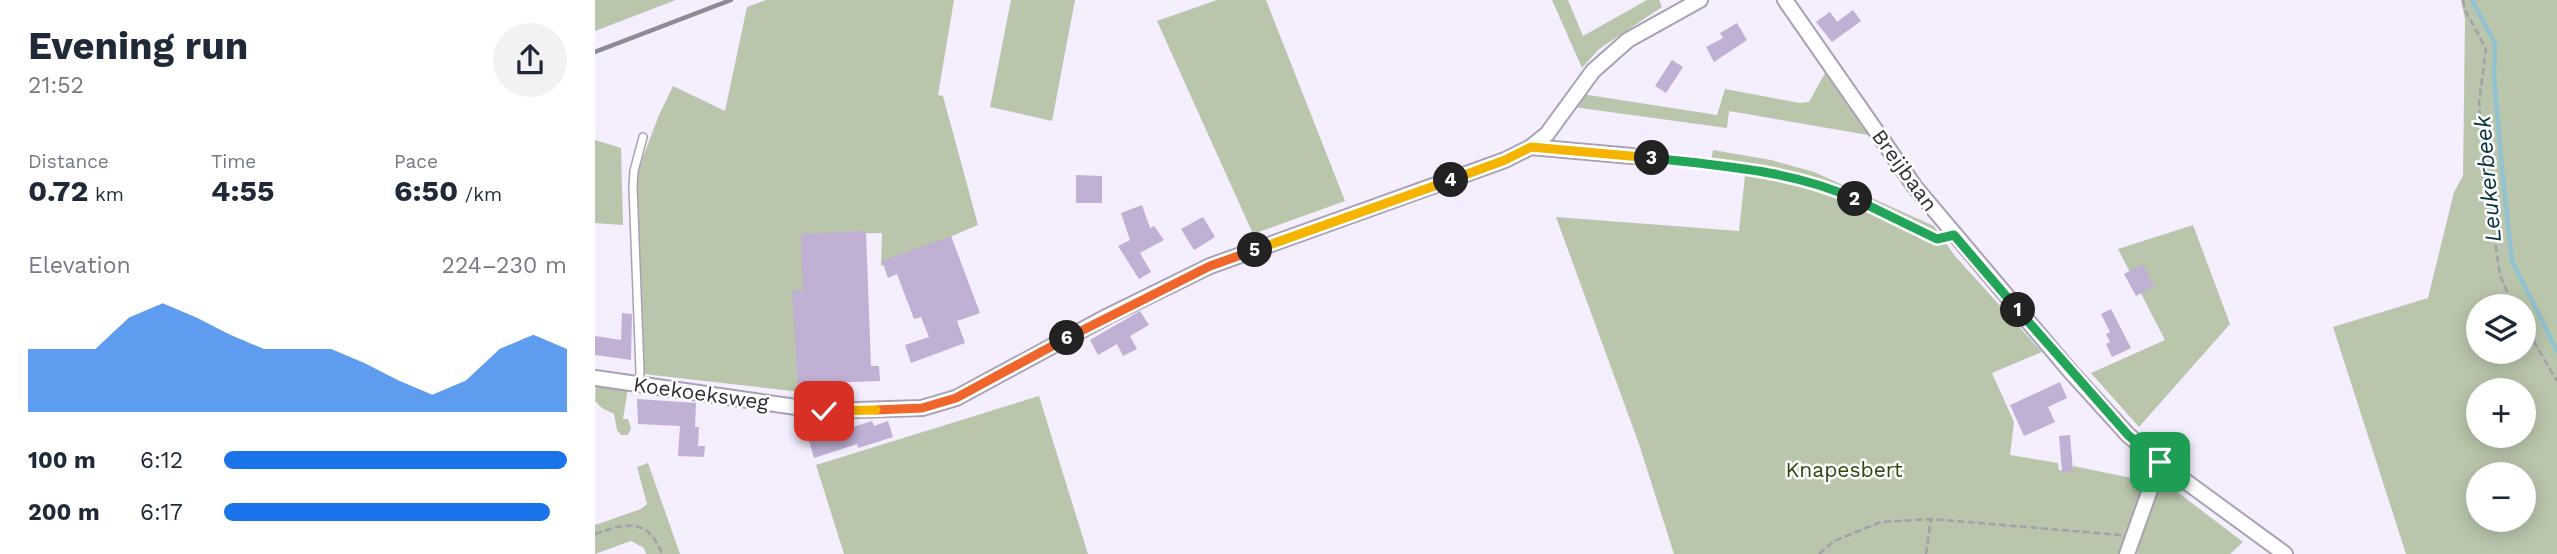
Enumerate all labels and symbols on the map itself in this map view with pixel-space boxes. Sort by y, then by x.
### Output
water label: Leukerbeek [2469,113,2507,243]
street label: Breijbaan [1867,124,1943,216]
pin: 3 [1635,140,1669,176]
pin: 4 [1433,162,1469,198]
pin: 2 [1837,182,1873,216]
pin: 5 [1237,232,1273,268]
pin: 1 [2001,292,2035,328]
pin: 6 [1049,320,1085,356]
street label: Koekoeksweg [632,371,771,415]
pin [794,381,854,441]
pin [2130,432,2190,492]
park label: Knapesbert [1785,457,1903,482]

